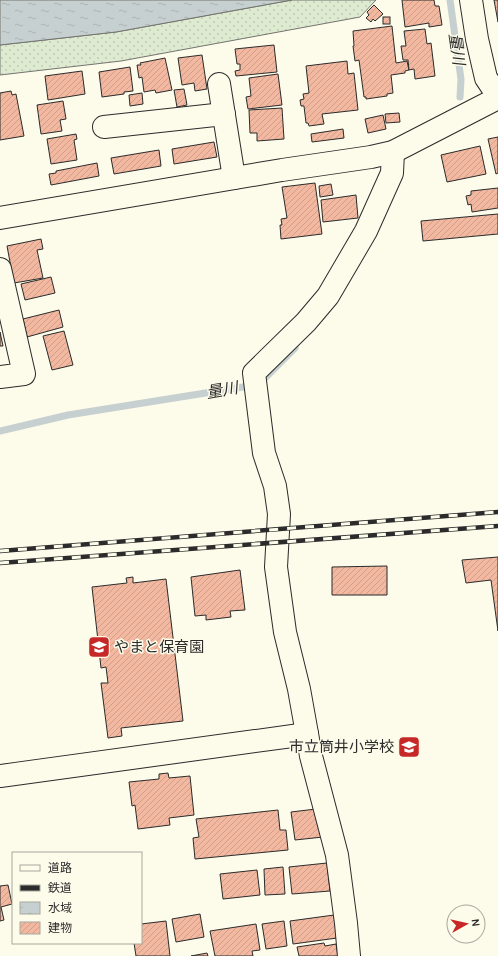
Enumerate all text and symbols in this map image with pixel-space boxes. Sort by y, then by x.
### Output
water label: 量川 [445,32,469,68]
water label: 量川 [205,378,241,402]
school or university icon: やまと保育園 [86,634,112,660]
place label: やまと保育園 [114,638,204,656]
school or university icon: 市立筒井小学校 [396,734,422,760]
place label: 市立筒井小学校 [289,738,394,756]
legend [12,852,142,944]
text: 道路 [48,861,72,875]
text: 鉄道 [48,881,72,895]
text: 水域 [48,901,72,915]
north arrow [446,904,486,944]
text: N [468,918,482,927]
text: 建物 [48,921,72,935]

